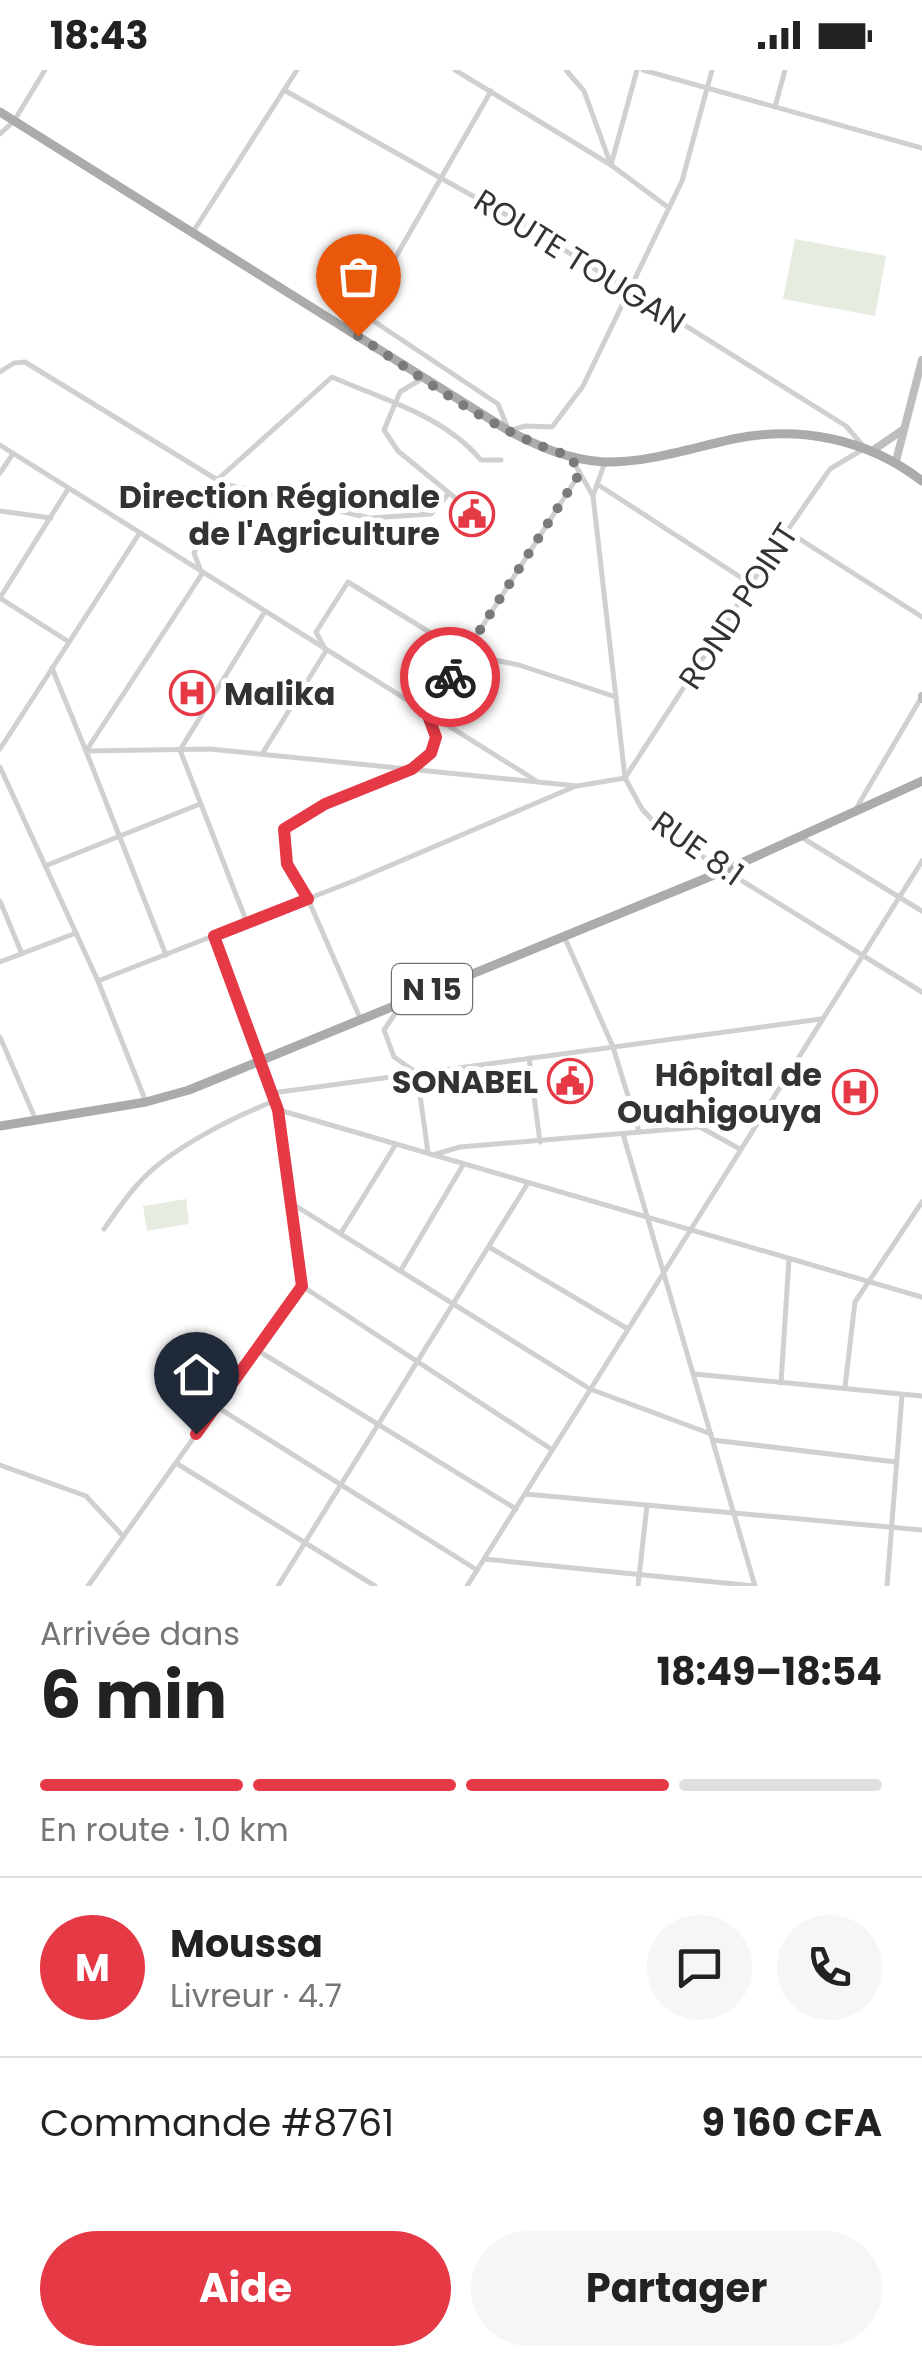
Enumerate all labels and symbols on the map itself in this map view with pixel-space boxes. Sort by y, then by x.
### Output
street label: ROUTE TOUGAN [466,178,694,344]
pin [316,234,401,337]
place label: Direction Régionale de l'Agriculture [119,474,440,556]
public building icon: Direction Régionale de l'Agriculture [449,491,495,537]
street label: ROND POINT [667,514,809,698]
courier [400,627,500,727]
hospital icon: Malika [169,670,215,716]
place label: Malika [224,671,336,716]
street label: RUE 8.1 [643,800,753,896]
road number: N 15 [392,964,472,1014]
place label: Hôpital de Ouahigouya [617,1052,822,1134]
public building icon: SONABEL [547,1058,593,1104]
place label: SONABEL [392,1059,538,1104]
hospital icon: Hôpital de Ouahigouya [832,1069,878,1115]
pin [154,1332,239,1435]

